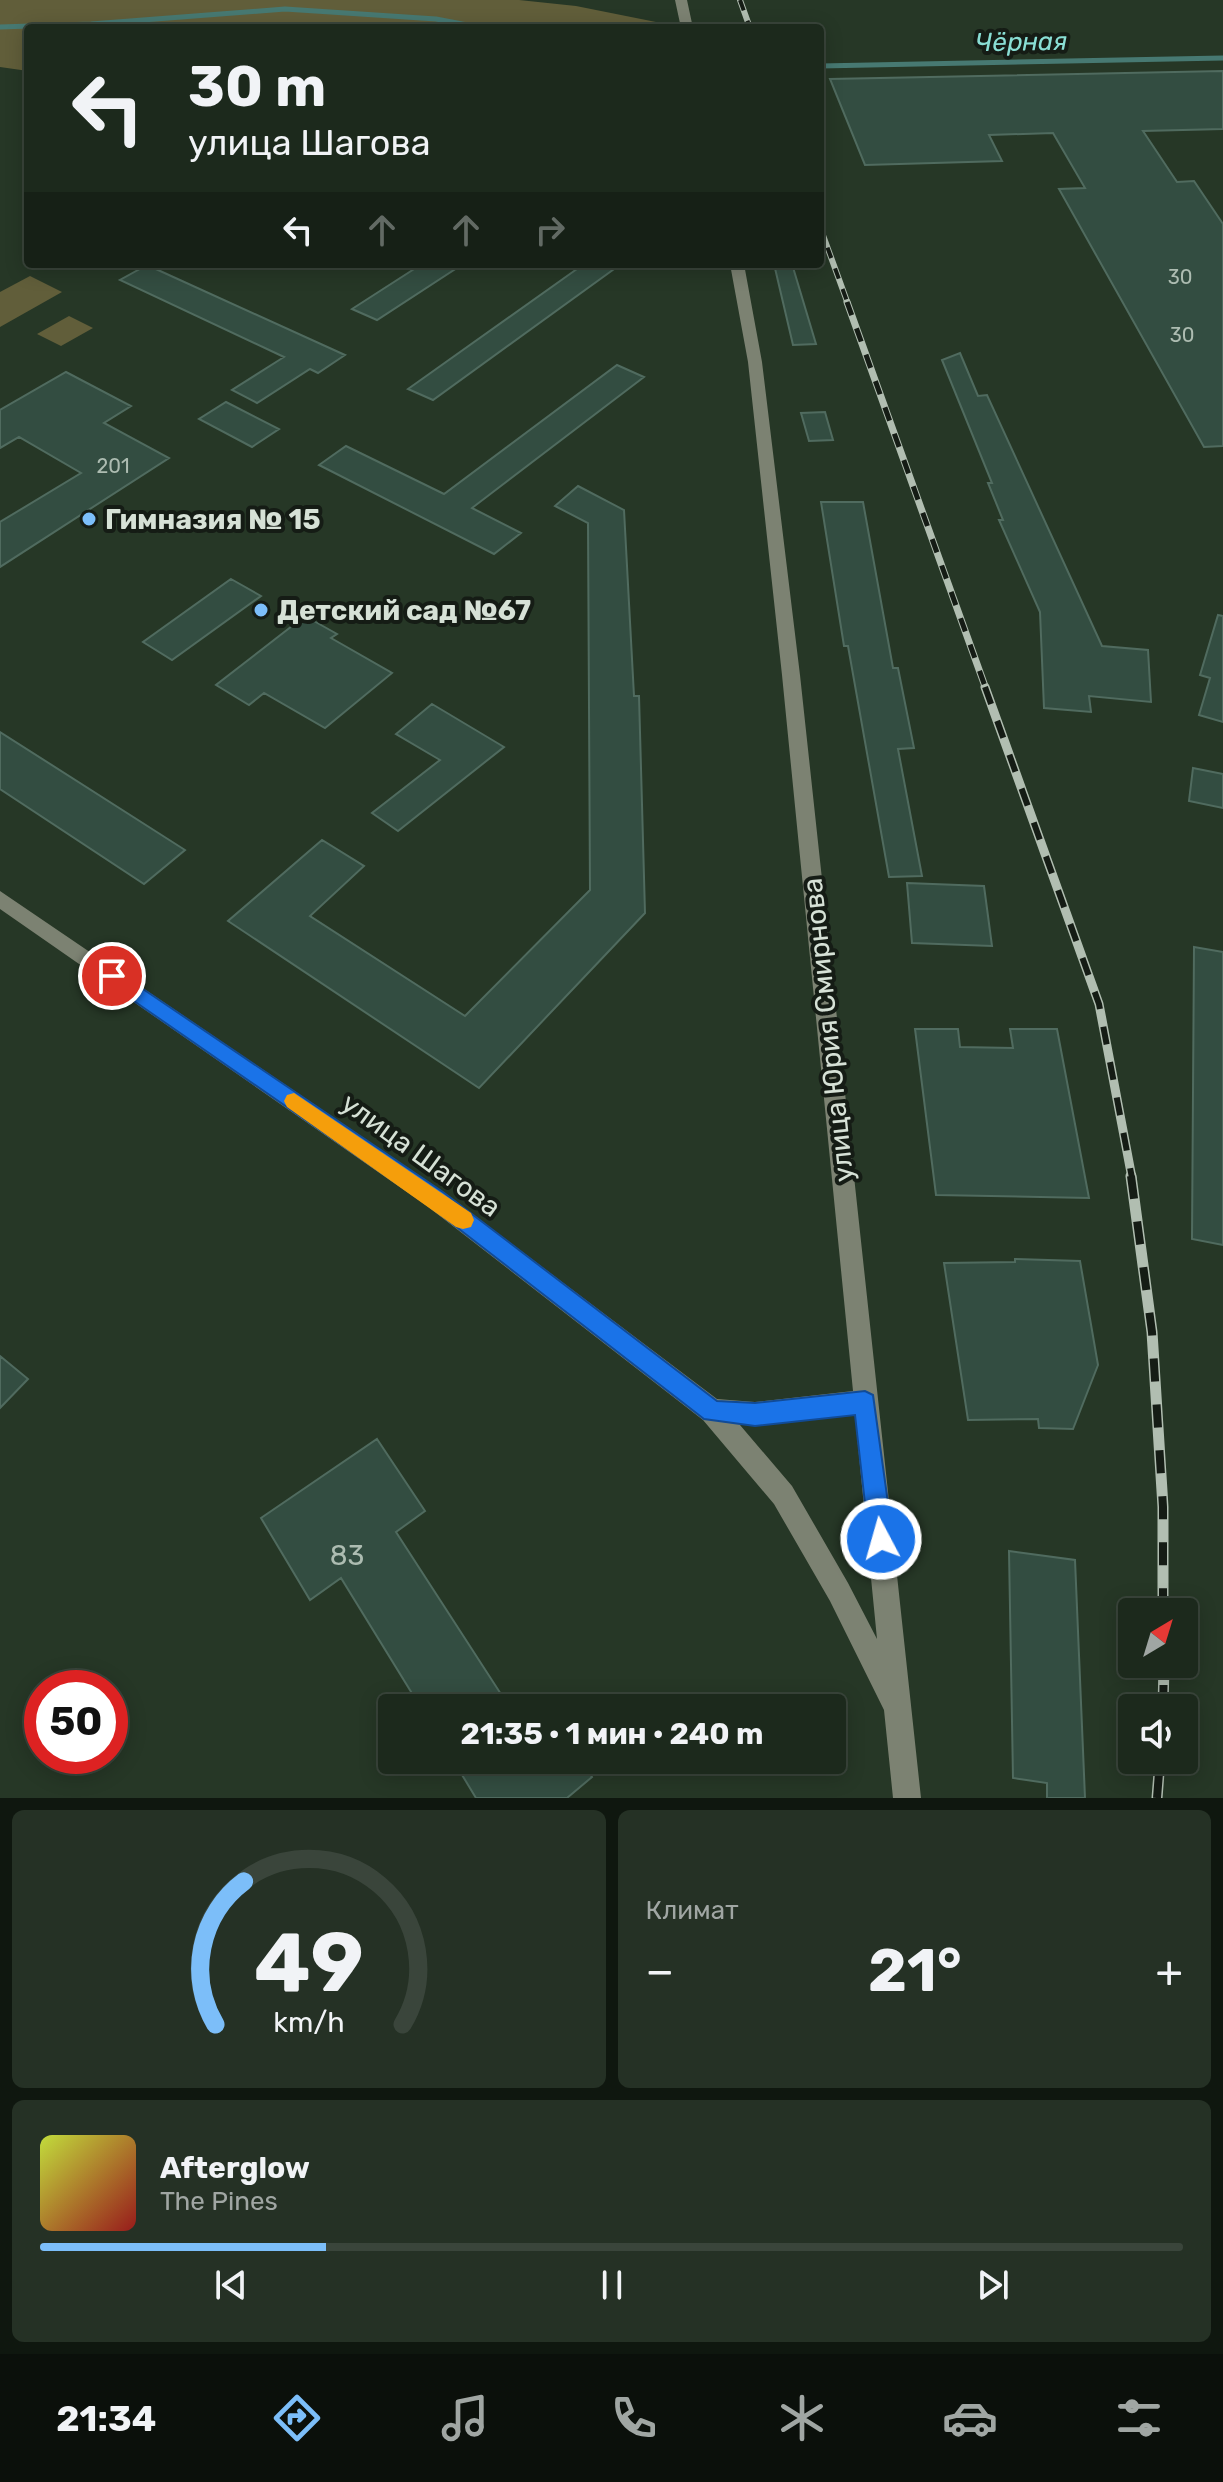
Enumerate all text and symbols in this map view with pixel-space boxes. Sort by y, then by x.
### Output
water label: Чёрная [974,26,1068,58]
text: 30 m [188,54,326,120]
icon: left [56,56,160,160]
text: улица Шагова [188,121,431,164]
icon: left [276,208,320,252]
icon: ahead [360,208,404,252]
icon: ahead [444,208,488,252]
icon: right [528,208,572,252]
house number: 30 [1168,265,1192,289]
house number: 30 [1170,323,1194,347]
house number: 201 [97,454,130,478]
place label: Гимназия № 15 [105,503,320,536]
marker: Гимназия № 15 [80,510,98,528]
place label: Детский сад №67 [277,594,531,627]
marker: Детский сад №67 [252,601,270,619]
street label: улица Юрия Смирнова [796,876,860,1184]
pin [78,942,146,1010]
icon: arrive [90,954,134,998]
street label: улица Шагова [335,1086,507,1224]
position arrow [839,1497,923,1581]
house number: 83 [330,1539,364,1572]
north arrow [1118,1598,1198,1678]
map controls [1118,1598,1198,1774]
speed limit sign: 50 [24,1670,128,1774]
button: sound [1118,1694,1198,1774]
text: 21:35 · 1 мин · 240 m [460,1716,764,1752]
text: Климат [646,1895,738,1926]
text: 49 [254,1913,364,2012]
text: 21° [868,1935,962,2006]
text: − [646,1945,674,1997]
text: + [1156,1945,1183,1997]
text: km/h [273,2005,344,2039]
text: Afterglow [160,2150,310,2186]
text: The Pines [160,2186,278,2217]
icon: previous [209,2263,253,2307]
icon: pause [590,2263,634,2307]
icon: next [971,2263,1015,2307]
icon: directions [269,2390,325,2446]
icon: music [437,2390,493,2446]
icon: phone [606,2390,662,2446]
icon: climate [774,2390,830,2446]
icon: car [942,2390,998,2446]
icon: filters [1111,2390,1167,2446]
text: 21:34 [56,2397,156,2440]

